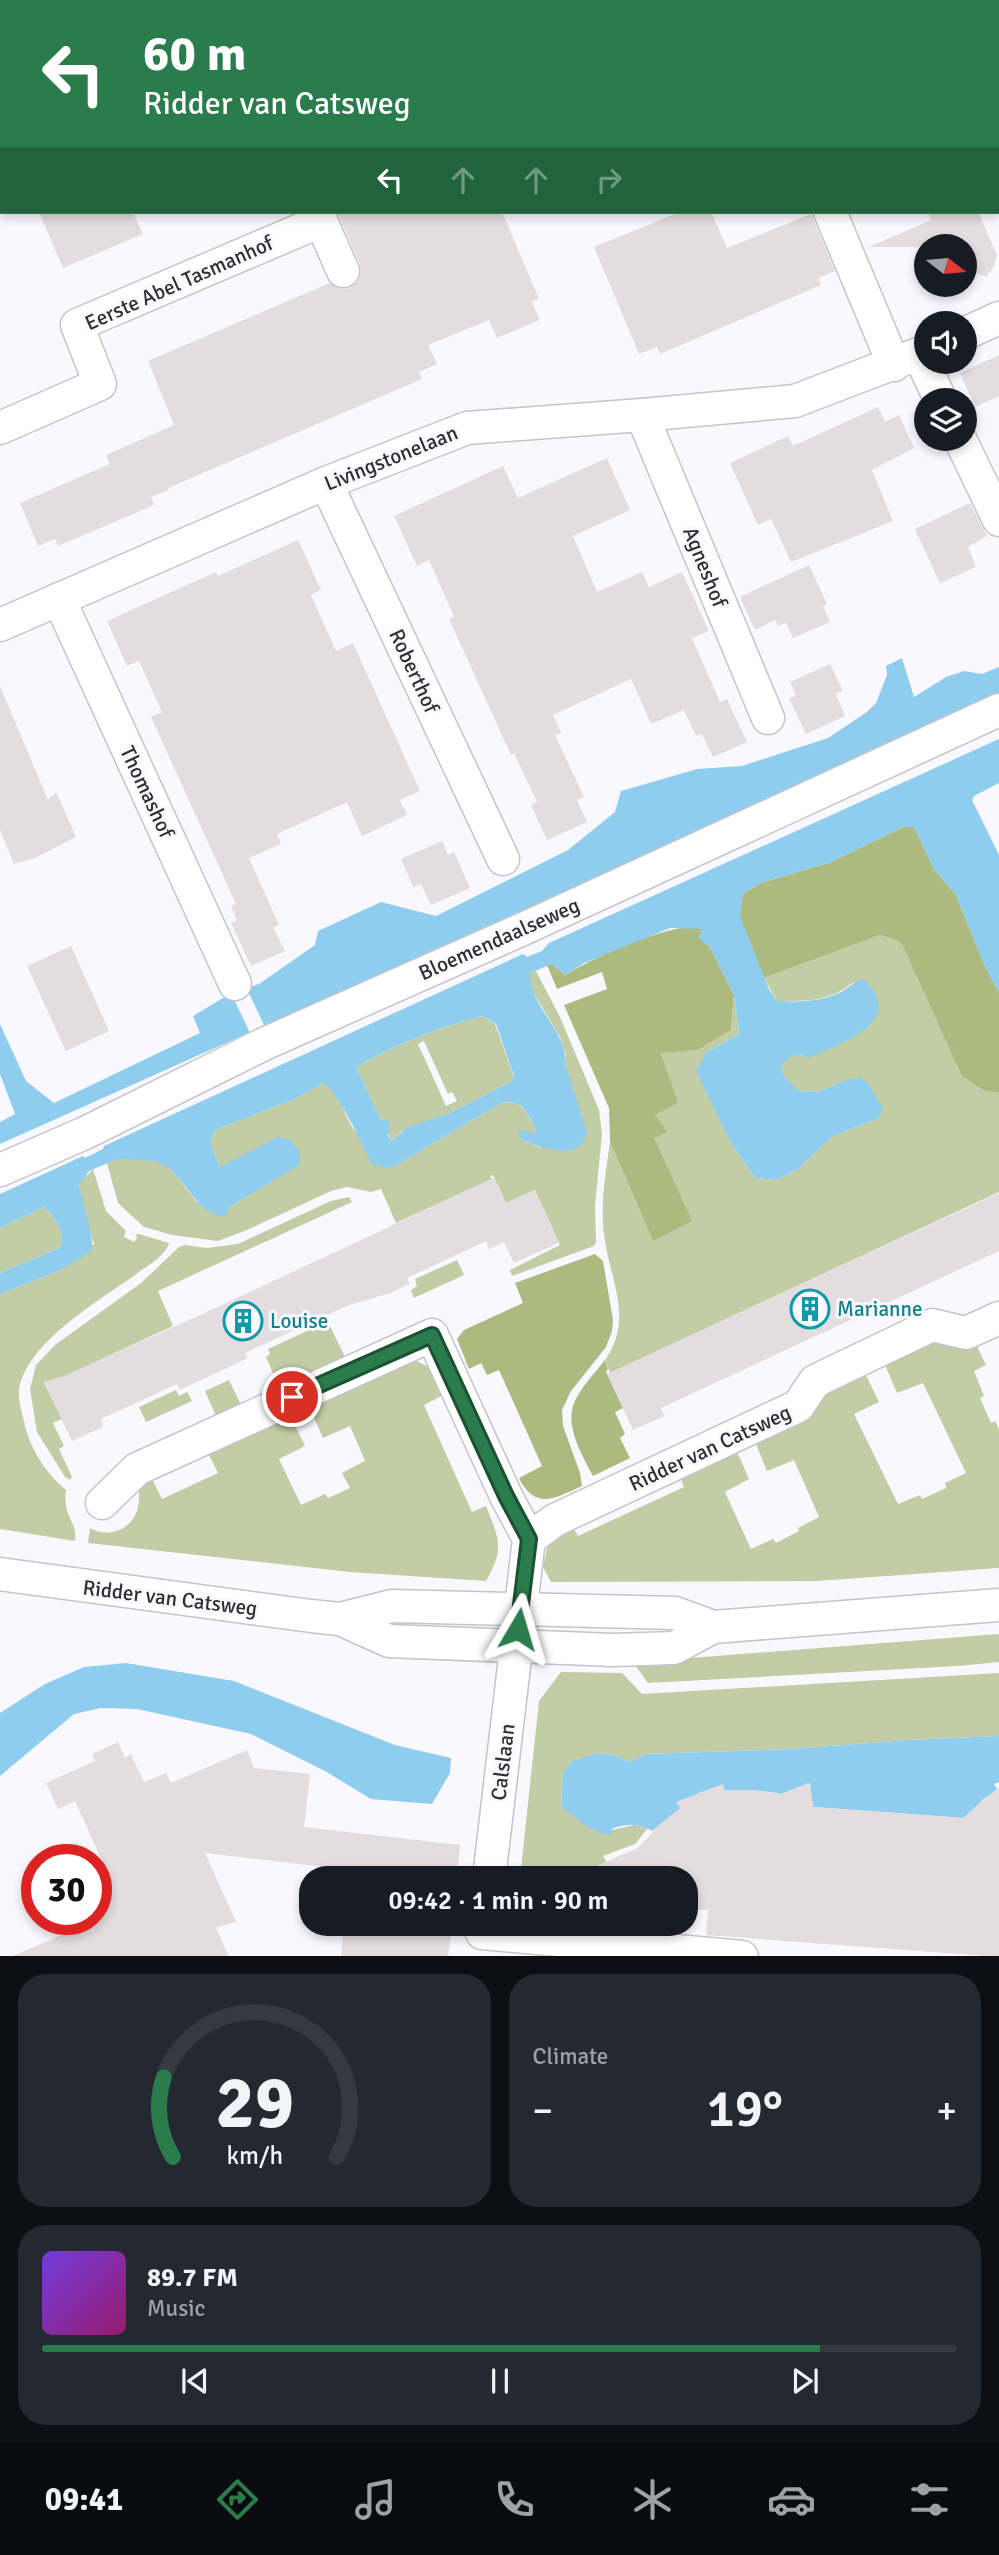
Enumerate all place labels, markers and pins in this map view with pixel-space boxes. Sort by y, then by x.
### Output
building icon: Marianne [789,1288,831,1330]
place label: Marianne [837,1296,922,1322]
building icon: Louise [222,1300,264,1342]
place label: Louise [270,1308,328,1334]
pin [262,1367,322,1427]

